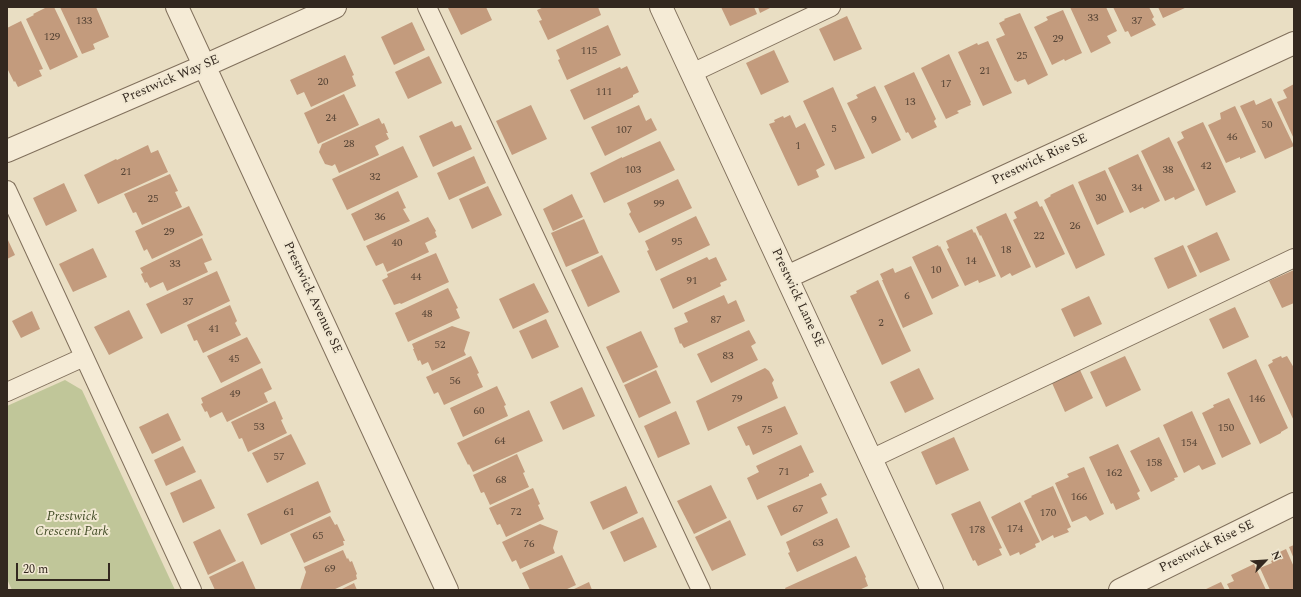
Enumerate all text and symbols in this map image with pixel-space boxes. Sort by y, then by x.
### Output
house number: 33 [1088,12,1098,26]
house number: 133 [76,15,92,29]
house number: 37 [1132,15,1142,29]
house number: 129 [44,31,60,45]
house number: 29 [1053,33,1063,47]
house number: 115 [581,45,597,59]
house number: 25 [1017,50,1027,64]
street label: Prestwick Way SE [120,53,222,107]
house number: 21 [980,65,990,79]
house number: 20 [318,76,328,90]
house number: 17 [941,78,951,92]
house number: 111 [596,86,612,100]
house number: 13 [905,96,915,110]
house number: 24 [326,112,336,126]
house number: 9 [871,114,877,128]
house number: 50 [1262,119,1272,133]
house number: 5 [831,123,837,137]
house number: 107 [616,124,632,138]
street label: Prestwick Rise SE [990,131,1090,189]
house number: 46 [1227,131,1237,145]
house number: 28 [344,138,354,152]
house number: 1 [795,140,801,154]
house number: 42 [1201,160,1211,174]
house number: 103 [625,164,641,178]
house number: 38 [1163,164,1173,178]
house number: 21 [121,166,131,180]
house number: 32 [370,171,380,185]
house number: 34 [1132,182,1142,196]
house number: 30 [1096,192,1106,206]
house number: 25 [148,193,158,207]
house number: 99 [654,198,664,212]
house number: 36 [375,211,385,225]
house number: 26 [1070,220,1080,234]
house number: 29 [164,226,174,240]
house number: 22 [1034,230,1044,244]
house number: 95 [672,236,682,250]
house number: 40 [392,237,402,251]
street label: Prestwick Avenue SE [279,239,345,357]
house number: 18 [1001,244,1011,258]
street label: Prestwick Lane SE [767,246,827,350]
house number: 14 [966,255,976,269]
house number: 33 [170,258,180,272]
house number: 10 [931,264,941,278]
house number: 44 [411,271,421,285]
house number: 91 [687,275,697,289]
house number: 6 [904,290,910,304]
house number: 37 [183,296,193,310]
house number: 48 [422,308,432,322]
house number: 87 [711,314,721,328]
house number: 2 [878,317,884,331]
house number: 41 [209,323,219,337]
house number: 52 [435,339,445,353]
house number: 83 [723,350,733,364]
house number: 45 [229,353,239,367]
house number: 56 [450,375,460,389]
house number: 49 [230,388,240,402]
house number: 79 [732,393,742,407]
house number: 146 [1249,393,1265,407]
house number: 60 [474,405,484,419]
house number: 53 [254,421,264,435]
house number: 150 [1218,422,1234,436]
house number: 75 [762,424,772,438]
house number: 64 [495,435,505,449]
house number: 154 [1181,437,1197,451]
house number: 57 [274,451,284,465]
house number: 158 [1146,457,1162,471]
house number: 71 [779,466,789,480]
house number: 162 [1106,467,1122,481]
house number: 68 [496,474,506,488]
house number: 166 [1071,491,1087,505]
house number: 67 [793,503,803,517]
house number: 61 [284,506,294,520]
house number: 72 [511,506,521,520]
house number: 170 [1040,507,1056,521]
park label: Prestwick Crescent Park [35,509,109,540]
street label: Prestwick Rise SE [1157,517,1257,577]
house number: 174 [1007,523,1023,537]
house number: 178 [969,524,985,538]
house number: 65 [313,530,323,544]
house number: 63 [813,537,823,551]
house number: 76 [524,538,534,552]
north arrow [1245,541,1285,581]
text: N [1267,548,1286,563]
scale bar [18,555,112,581]
text: 20 m [23,560,48,579]
house number: 69 [325,563,335,577]

